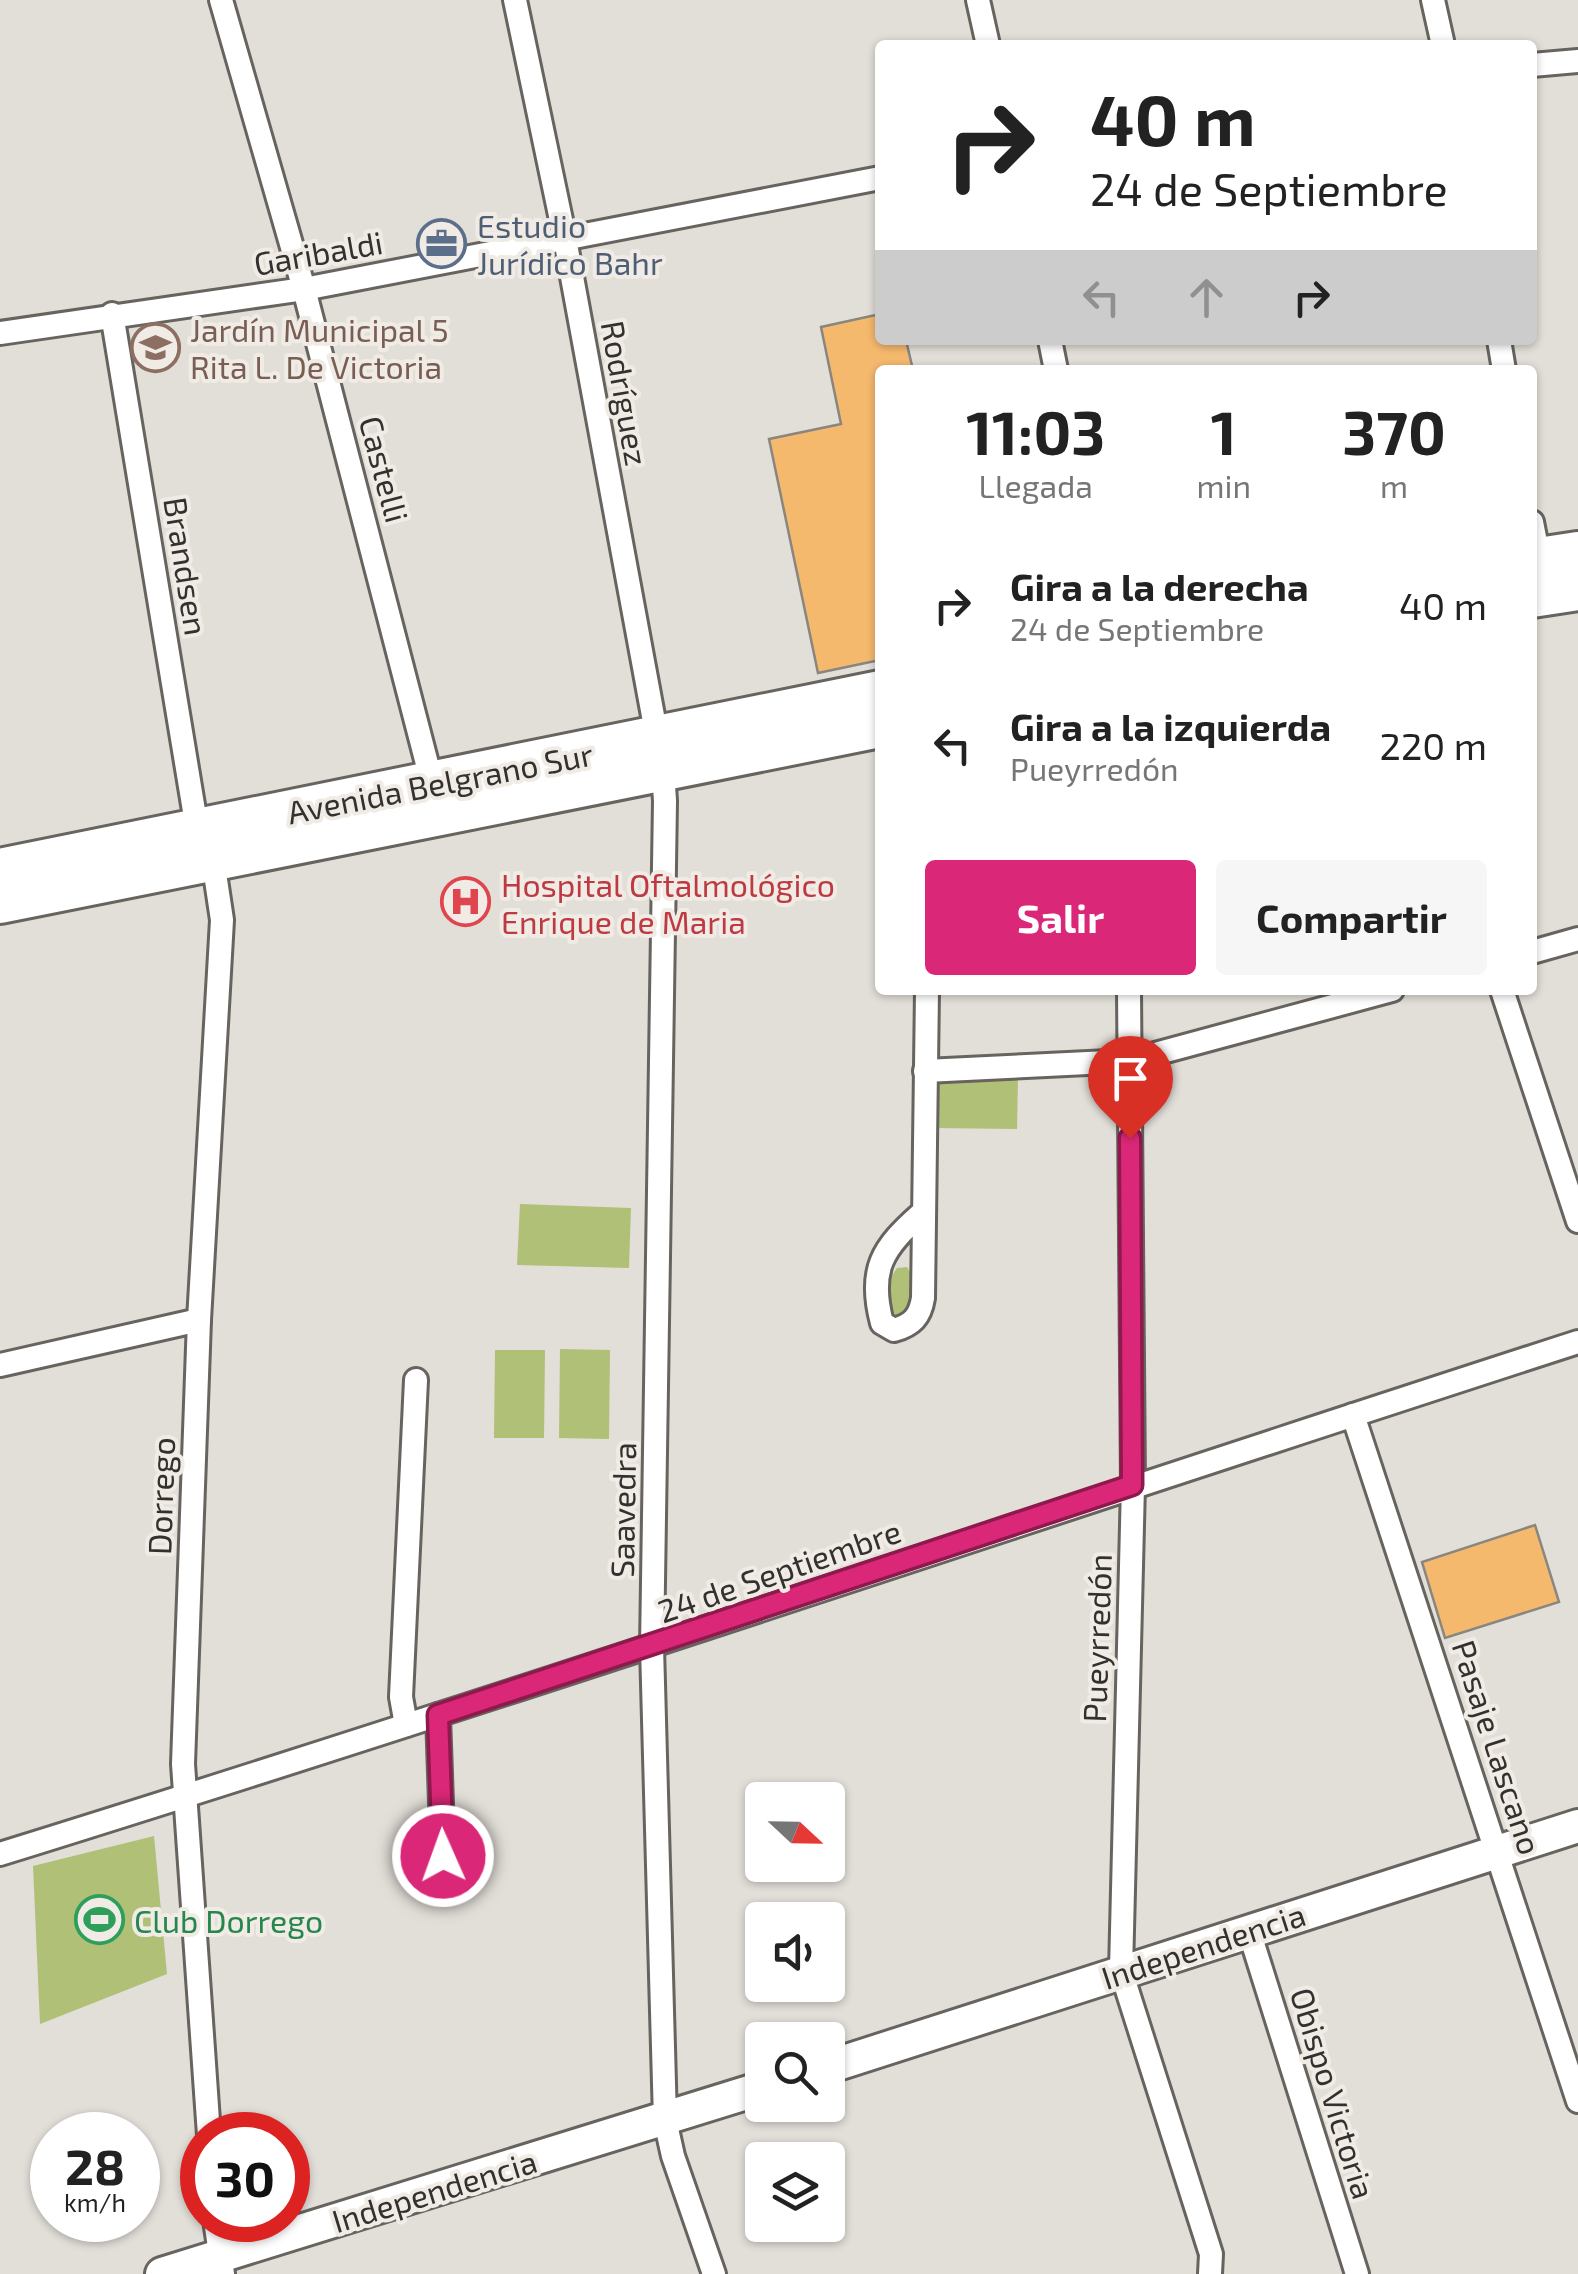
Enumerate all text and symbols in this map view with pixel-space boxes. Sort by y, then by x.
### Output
text: 40 m [1090,76,1256,160]
icon: right [925,80,1055,210]
text: 24 de Septiembre [1090,161,1448,215]
place label: Estudio Jurídico Bahr [477,206,663,281]
office icon: Estudio Jurídico Bahr [416,217,468,269]
street label: Garibaldi [251,222,385,282]
icon: left [1074,270,1129,325]
icon: ahead [1179,270,1234,325]
icon: right [1284,270,1339,325]
place label: Jardín Municipal 5 Rita L. De Victoria [190,310,449,385]
street label: Rodríguez [595,318,657,468]
school or university icon: Jardín Municipal 5 Rita L. De Victoria [129,321,181,373]
text: 11:03 [966,395,1105,467]
text: 1 [1211,395,1237,467]
text: 370 [1342,395,1446,467]
street label: Castelli [353,412,417,526]
text: Llegada [979,466,1093,504]
text: min [1196,466,1251,504]
text: m [1380,466,1408,504]
street label: Brandsen [157,494,217,638]
text: Gira a la derecha [1010,563,1309,609]
icon: right [925,578,980,633]
text: 40 m [1399,582,1487,628]
text: 24 de Septiembre [1010,609,1264,647]
text: Gira a la izquierda [1010,703,1331,749]
icon: left [925,718,980,773]
text: 220 m [1380,722,1487,768]
street label: Avenida Belgrano Sur [284,734,596,830]
text: Pueyrredón [1010,749,1179,787]
button: Salir [925,860,1196,975]
button: Compartir [1216,860,1487,975]
place label: Hospital Oftalmológico Enrique de Maria [501,865,835,940]
hospital icon: Hospital Oftalmológico Enrique de Maria [440,876,492,928]
pin [1088,1036,1173,1139]
icon: arrive [1103,1051,1158,1106]
street label: Dorrego [139,1436,181,1556]
street label: Saavedra [602,1442,642,1578]
street label: 24 de Septiembre [653,1511,905,1629]
street label: Pueyrredón [1074,1553,1118,1723]
street label: Pasaje Lascano [1445,1635,1550,1859]
north arrow [745,1782,845,1882]
map controls [745,1782,845,2242]
position arrow [391,1804,495,1908]
sports icon: Club Dorrego [73,1894,125,1946]
street label: Independencia [1096,1894,1310,1996]
place label: Club Dorrego [134,1901,323,1939]
button: sound [745,1902,845,2002]
street label: Obispo Victoria [1284,1983,1384,2203]
button: search [745,2022,845,2122]
speed limit sign: 30 [180,2112,310,2242]
text: 28 [65,2135,125,2195]
street label: Independencia [327,2141,541,2239]
button: layers [745,2142,845,2242]
text: km/h [64,2187,126,2217]

